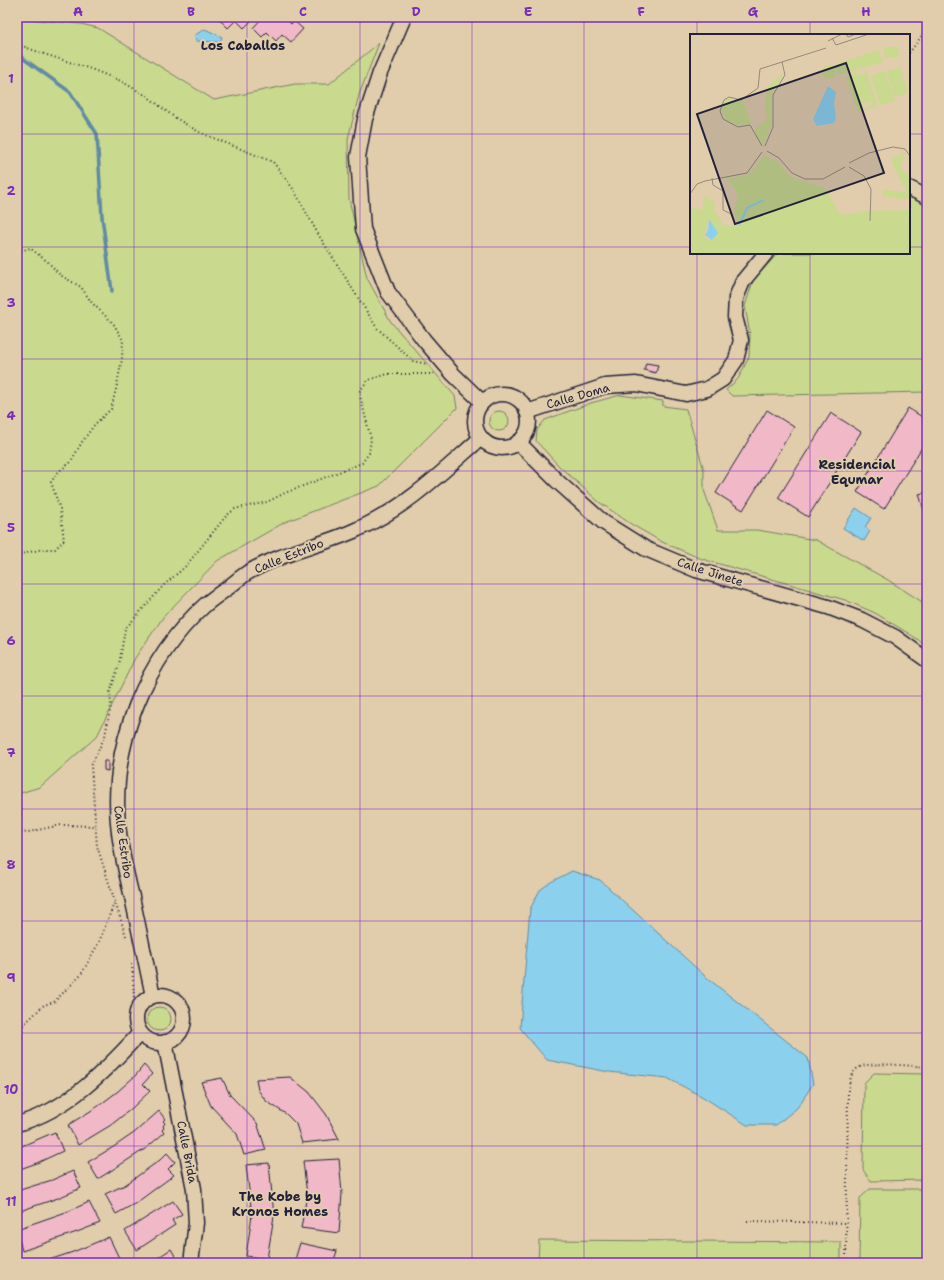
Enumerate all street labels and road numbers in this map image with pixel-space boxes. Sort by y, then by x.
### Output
street label: Calle Doma [544,379,612,413]
street label: Calle Estribo [252,535,326,577]
street label: Calle Jinete [675,554,745,590]
street label: Calle Estribo [110,804,136,880]
street label: Calle Brida [173,1119,201,1185]

